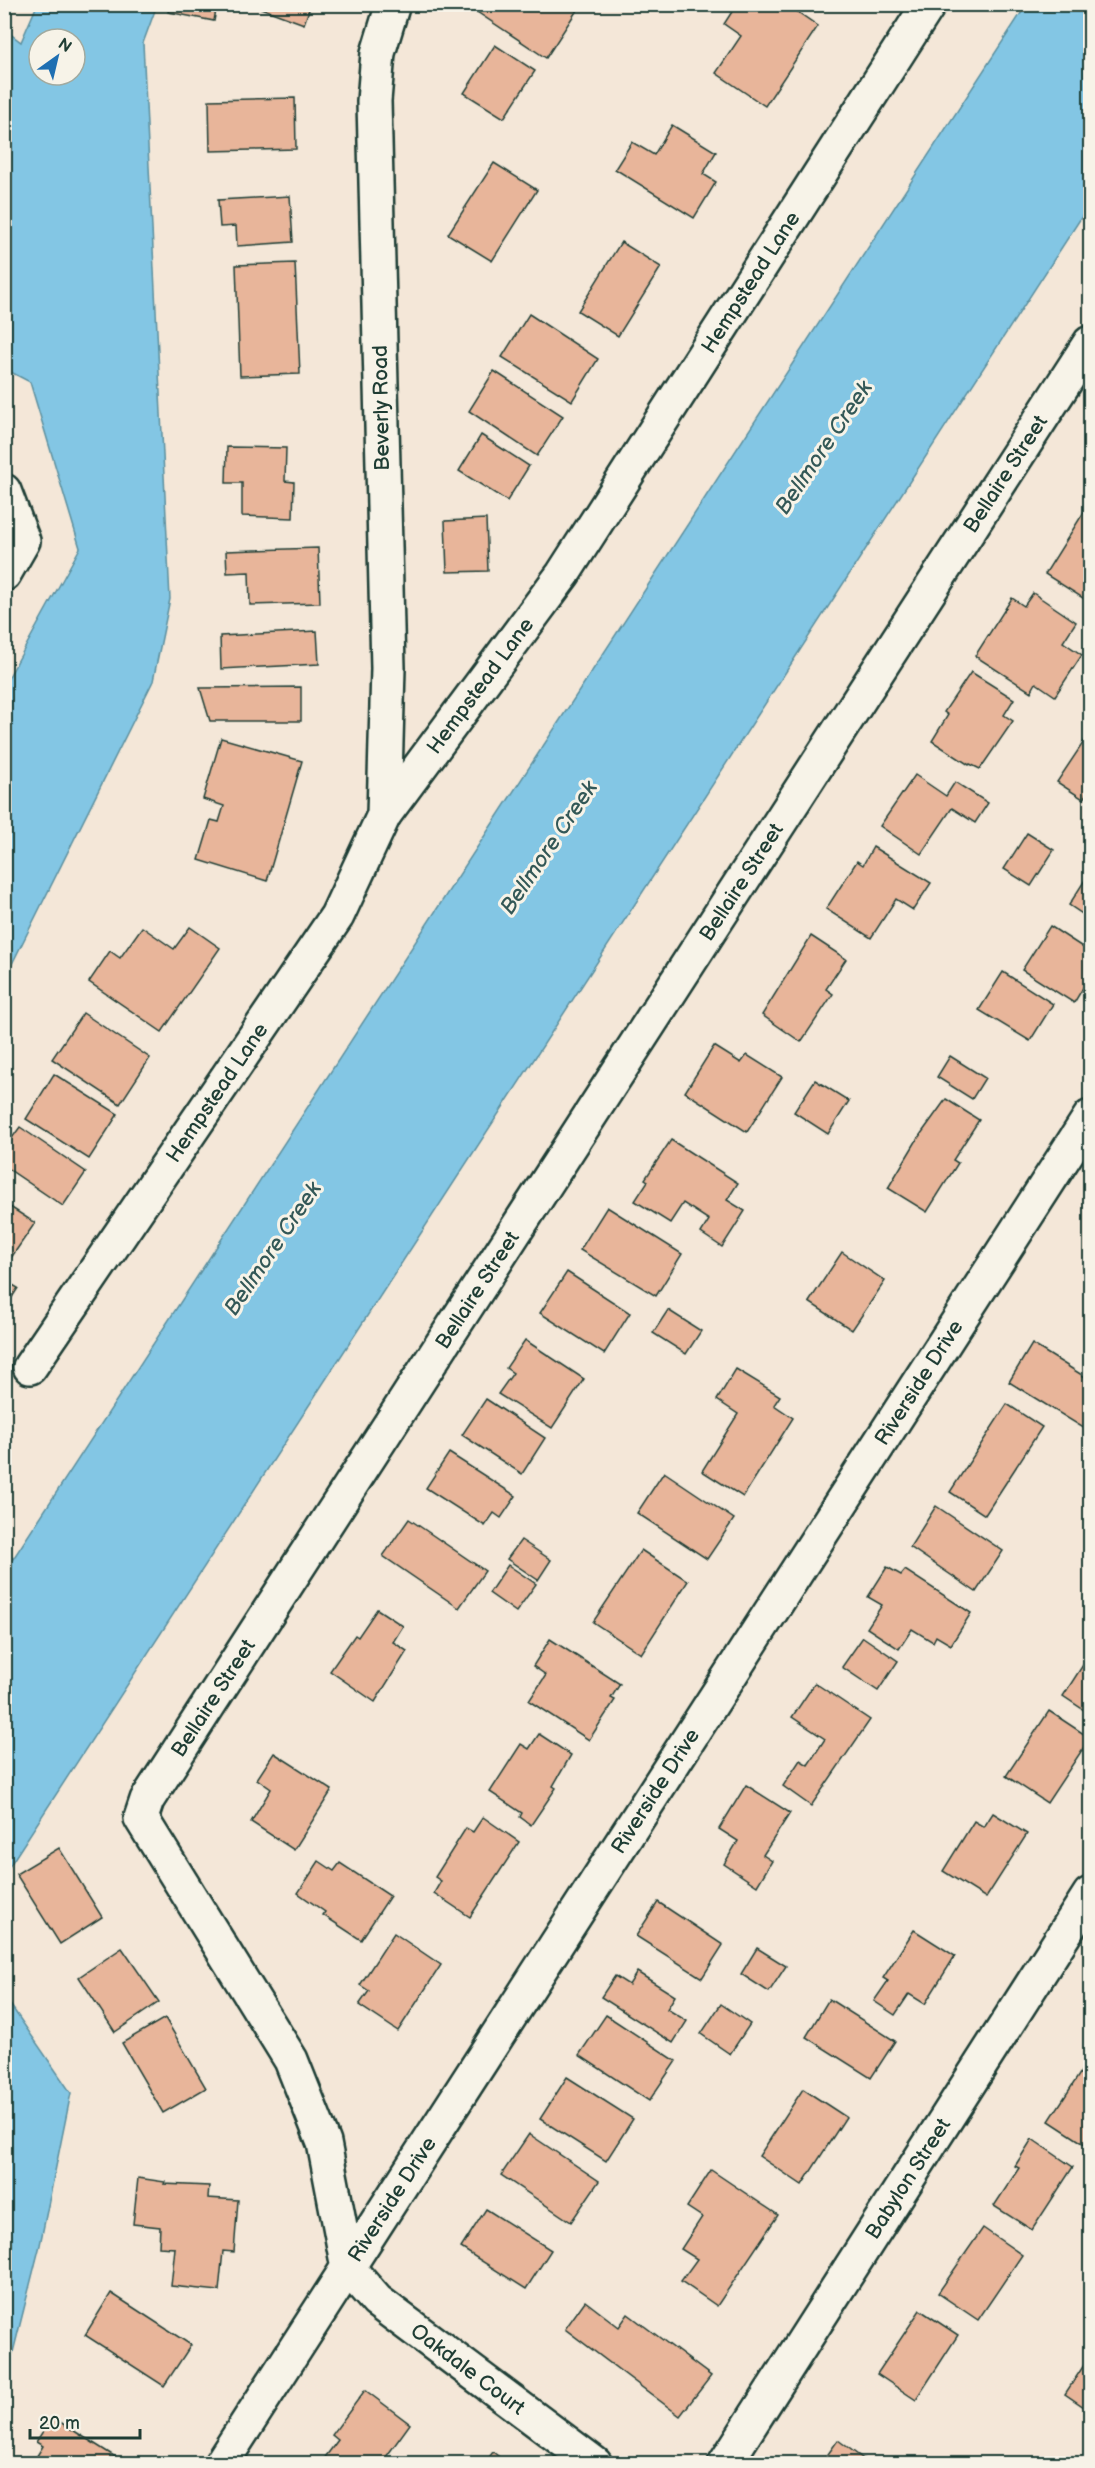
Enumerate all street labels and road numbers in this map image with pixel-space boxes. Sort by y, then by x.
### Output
street label: Hempstead Lane [696,207,805,358]
street label: Beverly Road [368,345,395,471]
street label: Bellaire Street [958,410,1053,538]
street label: Hempstead Lane [422,613,539,759]
street label: Bellaire Street [694,818,789,946]
street label: Hempstead Lane [161,1018,274,1167]
street label: Bellaire Street [430,1226,525,1354]
street label: Riverside Drive [870,1316,969,1450]
street label: Bellaire Street [166,1634,261,1762]
street label: Riverside Drive [606,1724,705,1858]
street label: Babylon Street [860,2113,956,2244]
street label: Riverside Drive [343,2132,442,2267]
street label: Oakdale Court [406,2318,530,2421]

